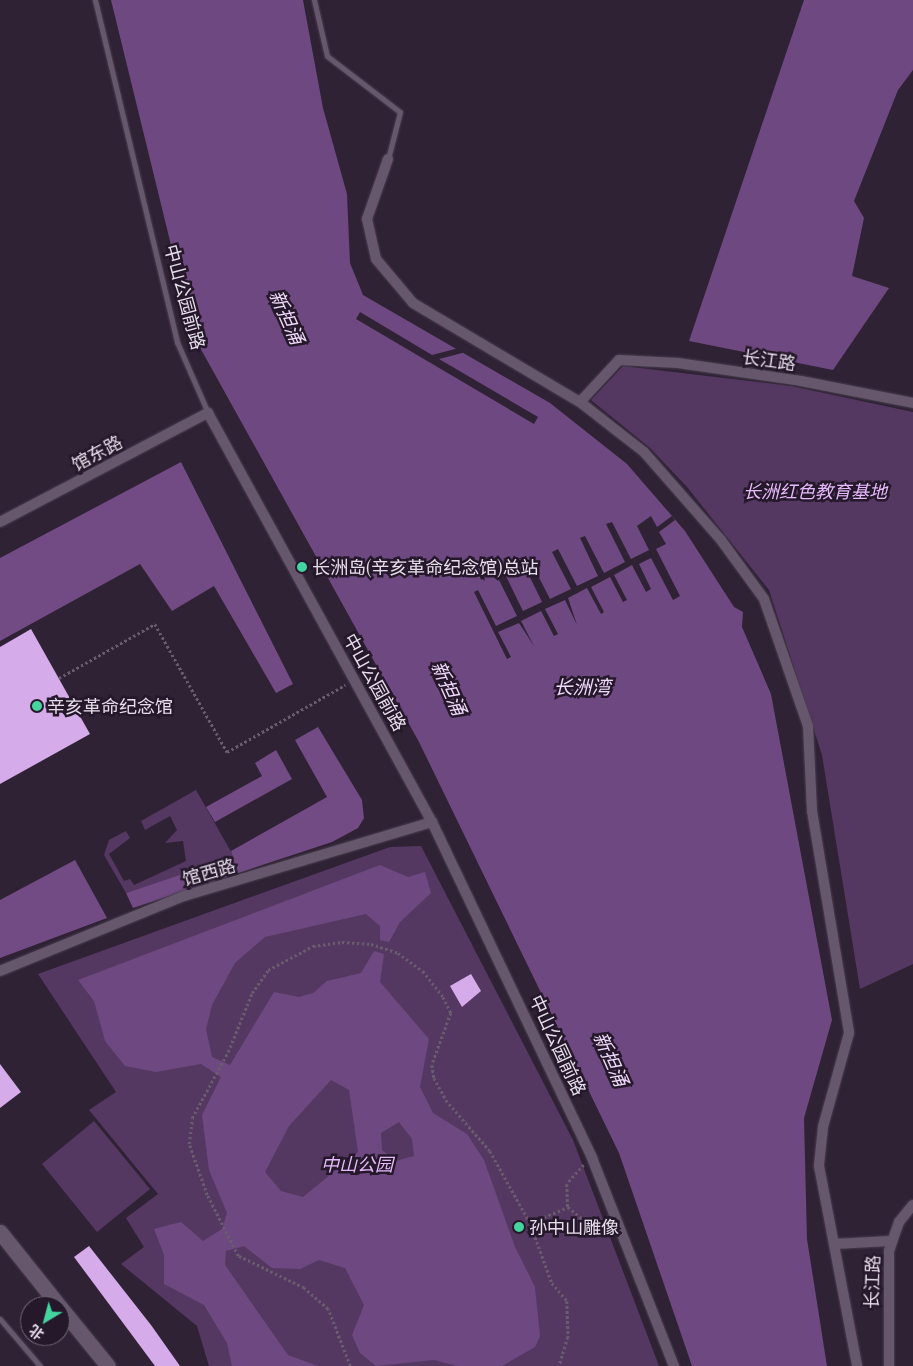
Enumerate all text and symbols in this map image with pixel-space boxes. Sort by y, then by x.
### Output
street label: 中山公园前路 [161,242,209,352]
water label: 新担涌 [265,286,309,348]
street label: 长江路 [741,346,797,374]
street label: 馆东路 [68,431,126,475]
park label: 长洲红色教育基地 [743,480,887,502]
place label: 长洲岛(辛亥革命纪念馆)总站 [312,556,539,578]
marker: 长洲岛(辛亥革命纪念馆)总站 [296,561,308,573]
street label: 中山公园前路 [339,630,411,734]
water label: 新担涌 [427,657,471,719]
water label: 长洲湾 [554,676,610,698]
place label: 辛亥革命纪念馆 [47,695,173,717]
marker: 辛亥革命纪念馆 [31,700,43,712]
street label: 馆西路 [180,854,238,890]
street label: 中山公园前路 [525,991,591,1099]
water label: 新担涌 [589,1028,633,1090]
park label: 中山公园 [321,1153,393,1175]
place label: 孙中山雕像 [529,1216,619,1238]
marker: 孙中山雕像 [513,1221,525,1233]
street label: 长江路 [860,1255,884,1309]
north arrow [20,1296,70,1346]
text: 北 [25,1321,48,1344]

